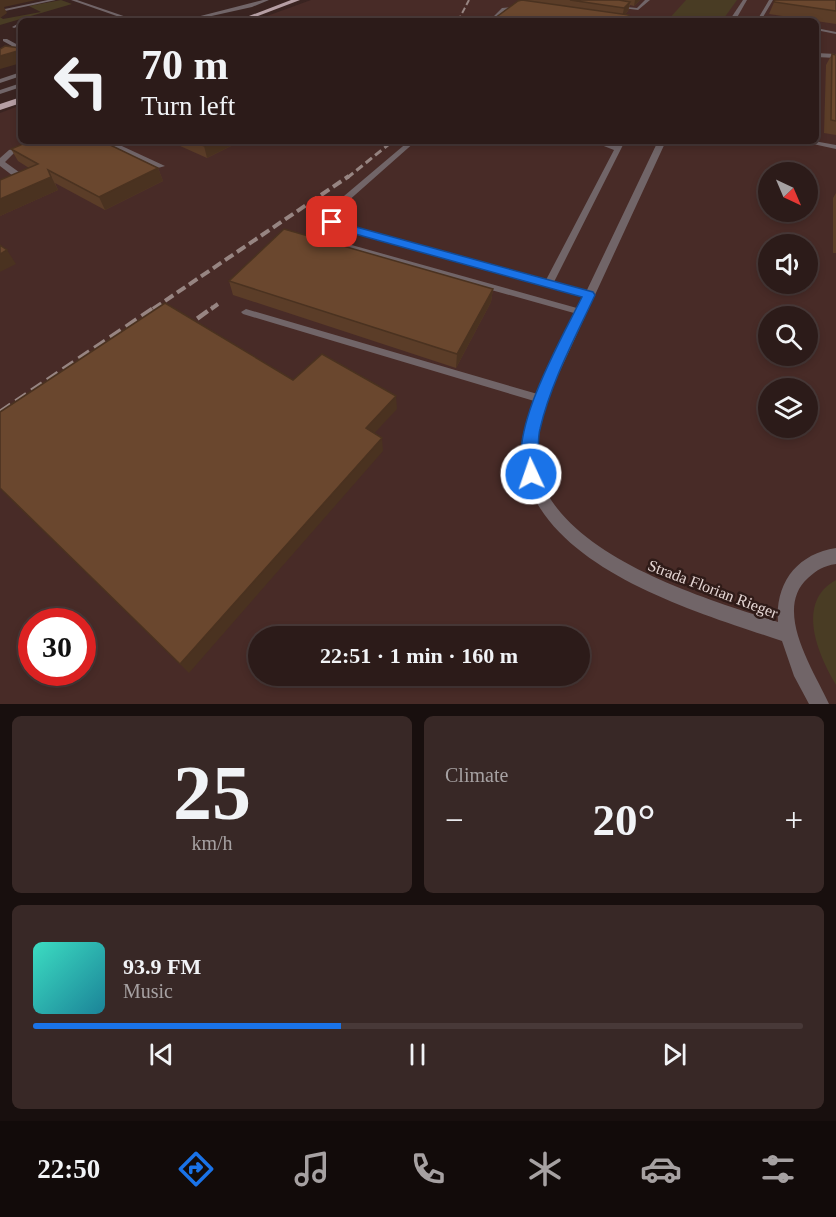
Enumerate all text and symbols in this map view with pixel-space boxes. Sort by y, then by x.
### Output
icon: left [42,42,120,120]
text: 70 m [141,42,229,88]
text: Turn left [141,91,235,121]
north arrow [758,162,818,222]
map controls [758,162,818,438]
pin [306,196,357,247]
icon: arrive [315,205,348,238]
button: sound [758,234,818,294]
button: search [758,306,818,366]
button: layers [758,378,818,438]
position arrow [499,442,563,506]
street label: Strada Florian Rieger [645,556,781,623]
speed limit sign: 30 [18,608,96,686]
text: 22:51 · 1 min · 160 m [320,643,518,668]
text: 25 [173,749,251,836]
text: Climate [445,764,508,786]
text: 20° [593,795,656,845]
text: − [445,802,464,838]
text: + [784,802,803,838]
text: km/h [191,832,233,854]
text: 93.9 FM [123,954,201,979]
text: Music [123,980,173,1002]
icon: previous [145,1038,178,1071]
icon: pause [401,1038,434,1071]
icon: next [658,1038,691,1071]
icon: directions [175,1148,217,1190]
icon: music [291,1148,333,1190]
icon: phone [407,1148,449,1190]
icon: climate [524,1148,566,1190]
icon: car [640,1148,682,1190]
icon: filters [757,1148,799,1190]
text: 22:50 [37,1154,100,1184]

